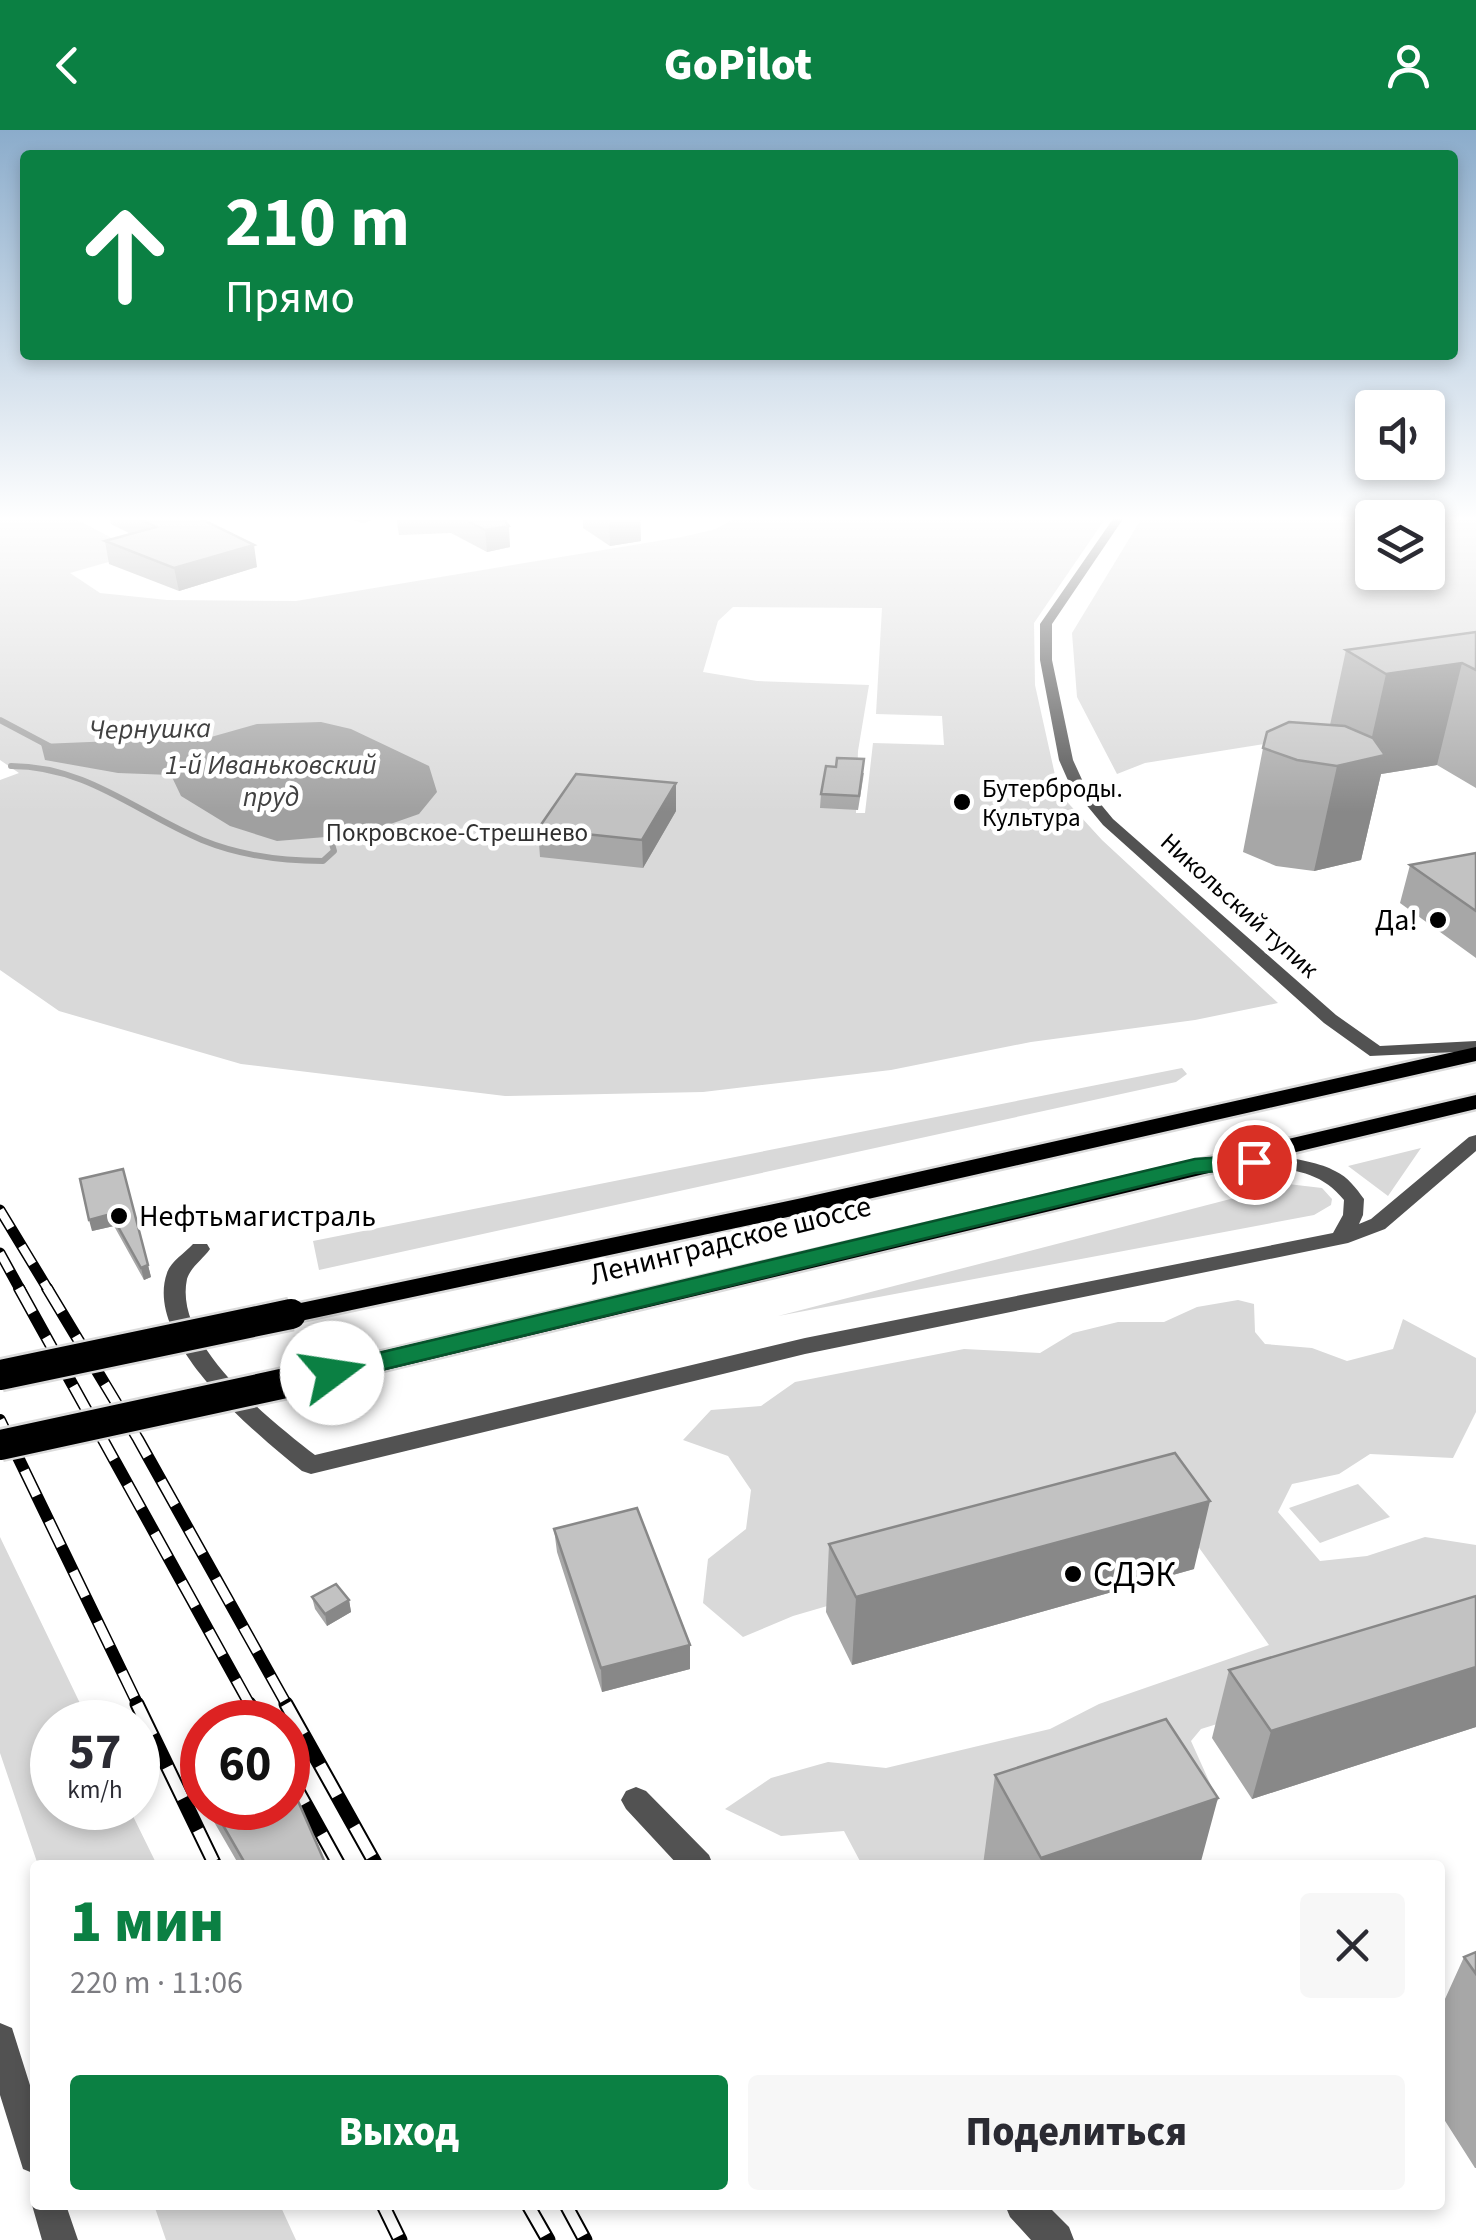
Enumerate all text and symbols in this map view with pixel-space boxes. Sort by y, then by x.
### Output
text: GoPilot [664,33,812,97]
icon: back [40,38,95,93]
icon: person [1381,38,1436,93]
text: 210 m [225,173,410,273]
icon: ahead [60,190,190,320]
text: Прямо [225,266,355,330]
map controls [1355,390,1445,590]
button: sound [1355,390,1445,480]
button: layers [1355,500,1445,590]
water label: Чернушка [89,708,211,750]
water label: 1-й Иваньковский пруд [165,745,377,817]
place label: Бутерброды. Культура [982,771,1123,836]
marker: Бутерброды. Культура [951,791,973,813]
park label: Покровское-Стрешнево [326,815,588,851]
street label: Никольский тупик [1152,825,1327,987]
place label: Да! [1375,899,1418,942]
marker: Да! [1427,909,1449,931]
pin [1212,1120,1297,1205]
icon: arrive [1227,1135,1282,1190]
street label: Ленинградское шоссе [585,1185,876,1296]
place label: Нефтьмагистраль [139,1195,376,1238]
marker: Нефтьмагистраль [108,1205,130,1227]
position arrow [280,1321,384,1425]
place label: СДЭК [1093,1550,1176,1600]
marker: СДЭК [1062,1563,1084,1585]
speed limit sign: 60 [180,1700,310,1830]
text: 57 [69,1717,121,1788]
text: km/h [67,1772,123,1808]
text: 1 мин [70,1880,224,1965]
button: close [1300,1893,1405,1998]
text: 220 m · 11:06 [70,1960,243,2006]
button: Выход [70,2075,728,2190]
button: Поделиться [748,2075,1405,2190]

